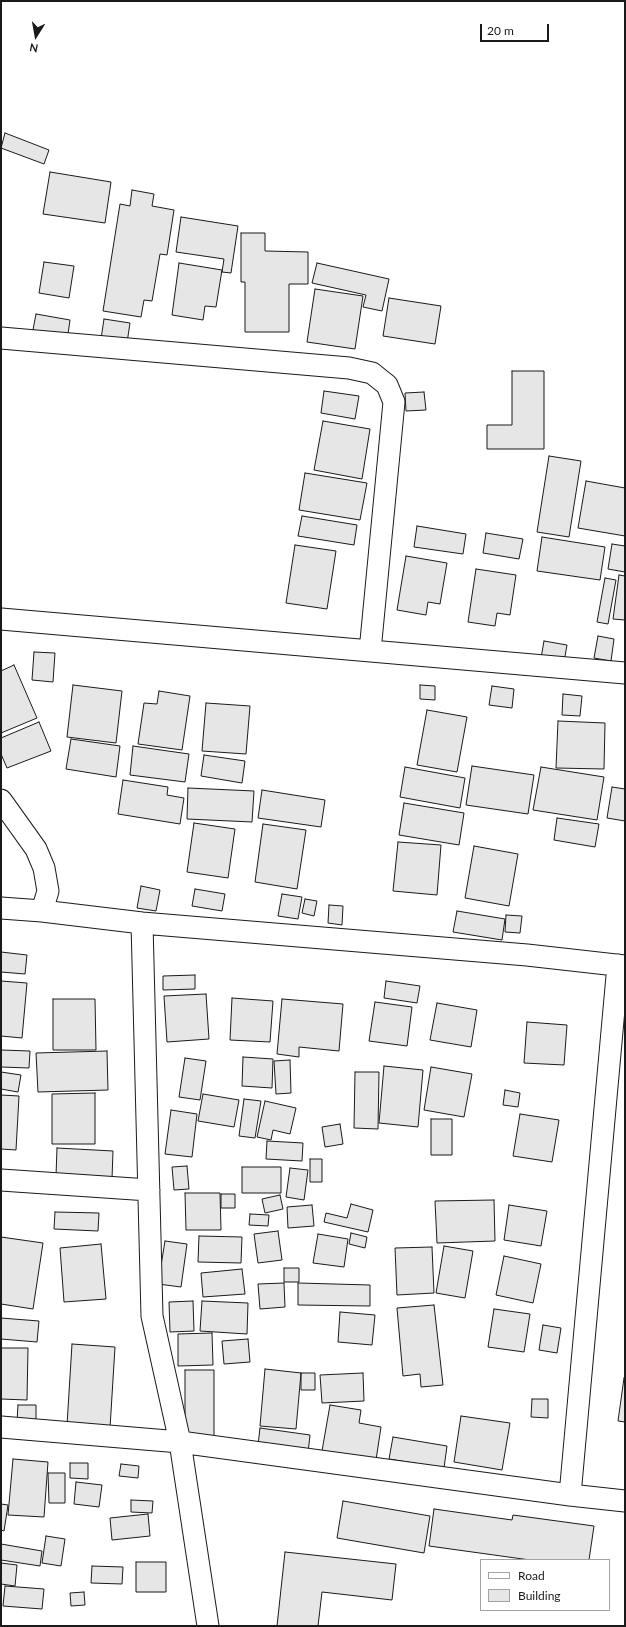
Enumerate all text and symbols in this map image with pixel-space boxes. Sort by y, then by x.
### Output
north arrow [16,16,56,56]
scale bar [482,16,551,42]
text: 20 m [487,23,514,38]
text: N [28,41,39,55]
legend [480,1559,610,1611]
text: Road [518,1568,545,1583]
text: Building [518,1588,561,1603]

